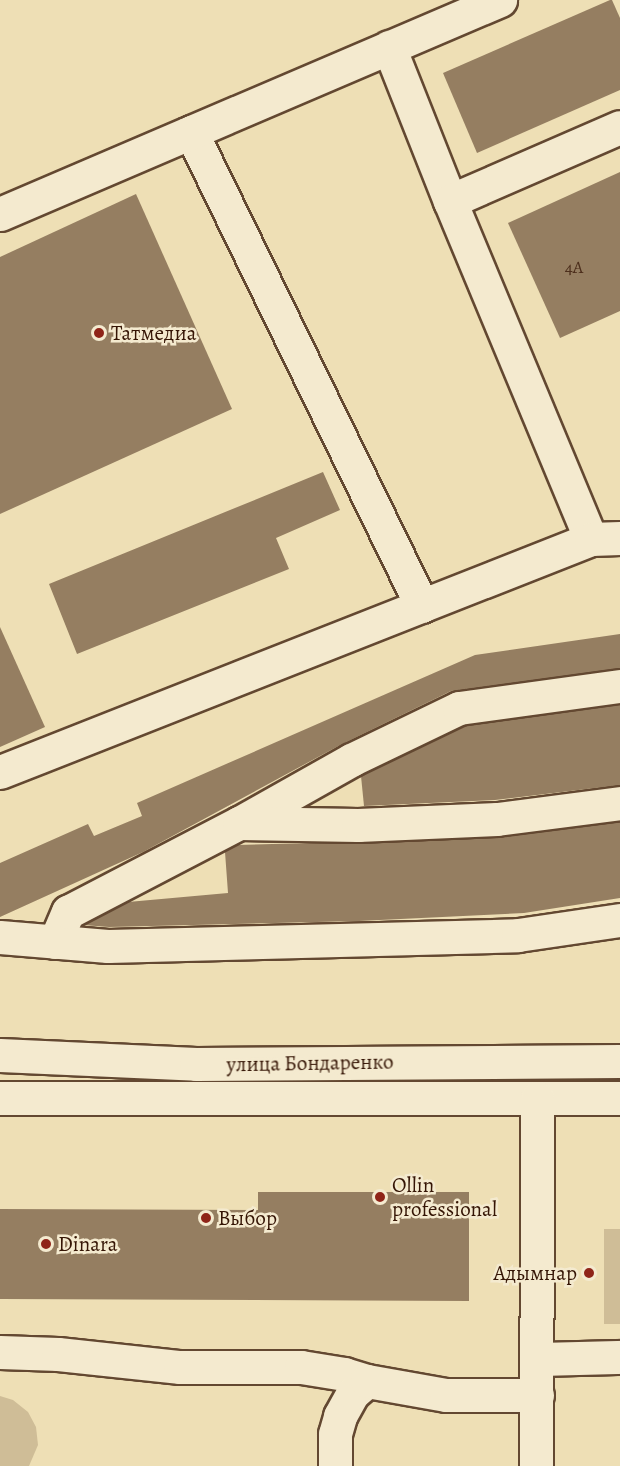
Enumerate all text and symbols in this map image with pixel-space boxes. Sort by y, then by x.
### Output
house number: 4А [565,256,583,278]
place label: Татмедиа [111,320,196,346]
marker: Татмедиа [92,326,106,340]
street label: улица Бондаренко [226,1049,394,1077]
place label: Ollin professional [392,1172,497,1222]
marker: Ollin professional [373,1190,387,1204]
place label: Выбор [218,1205,277,1231]
marker: Выбор [199,1211,213,1225]
place label: Dinara [58,1231,118,1257]
marker: Dinara [39,1237,53,1251]
place label: Адымнар [493,1260,577,1286]
marker: Адымнар [582,1266,596,1280]

